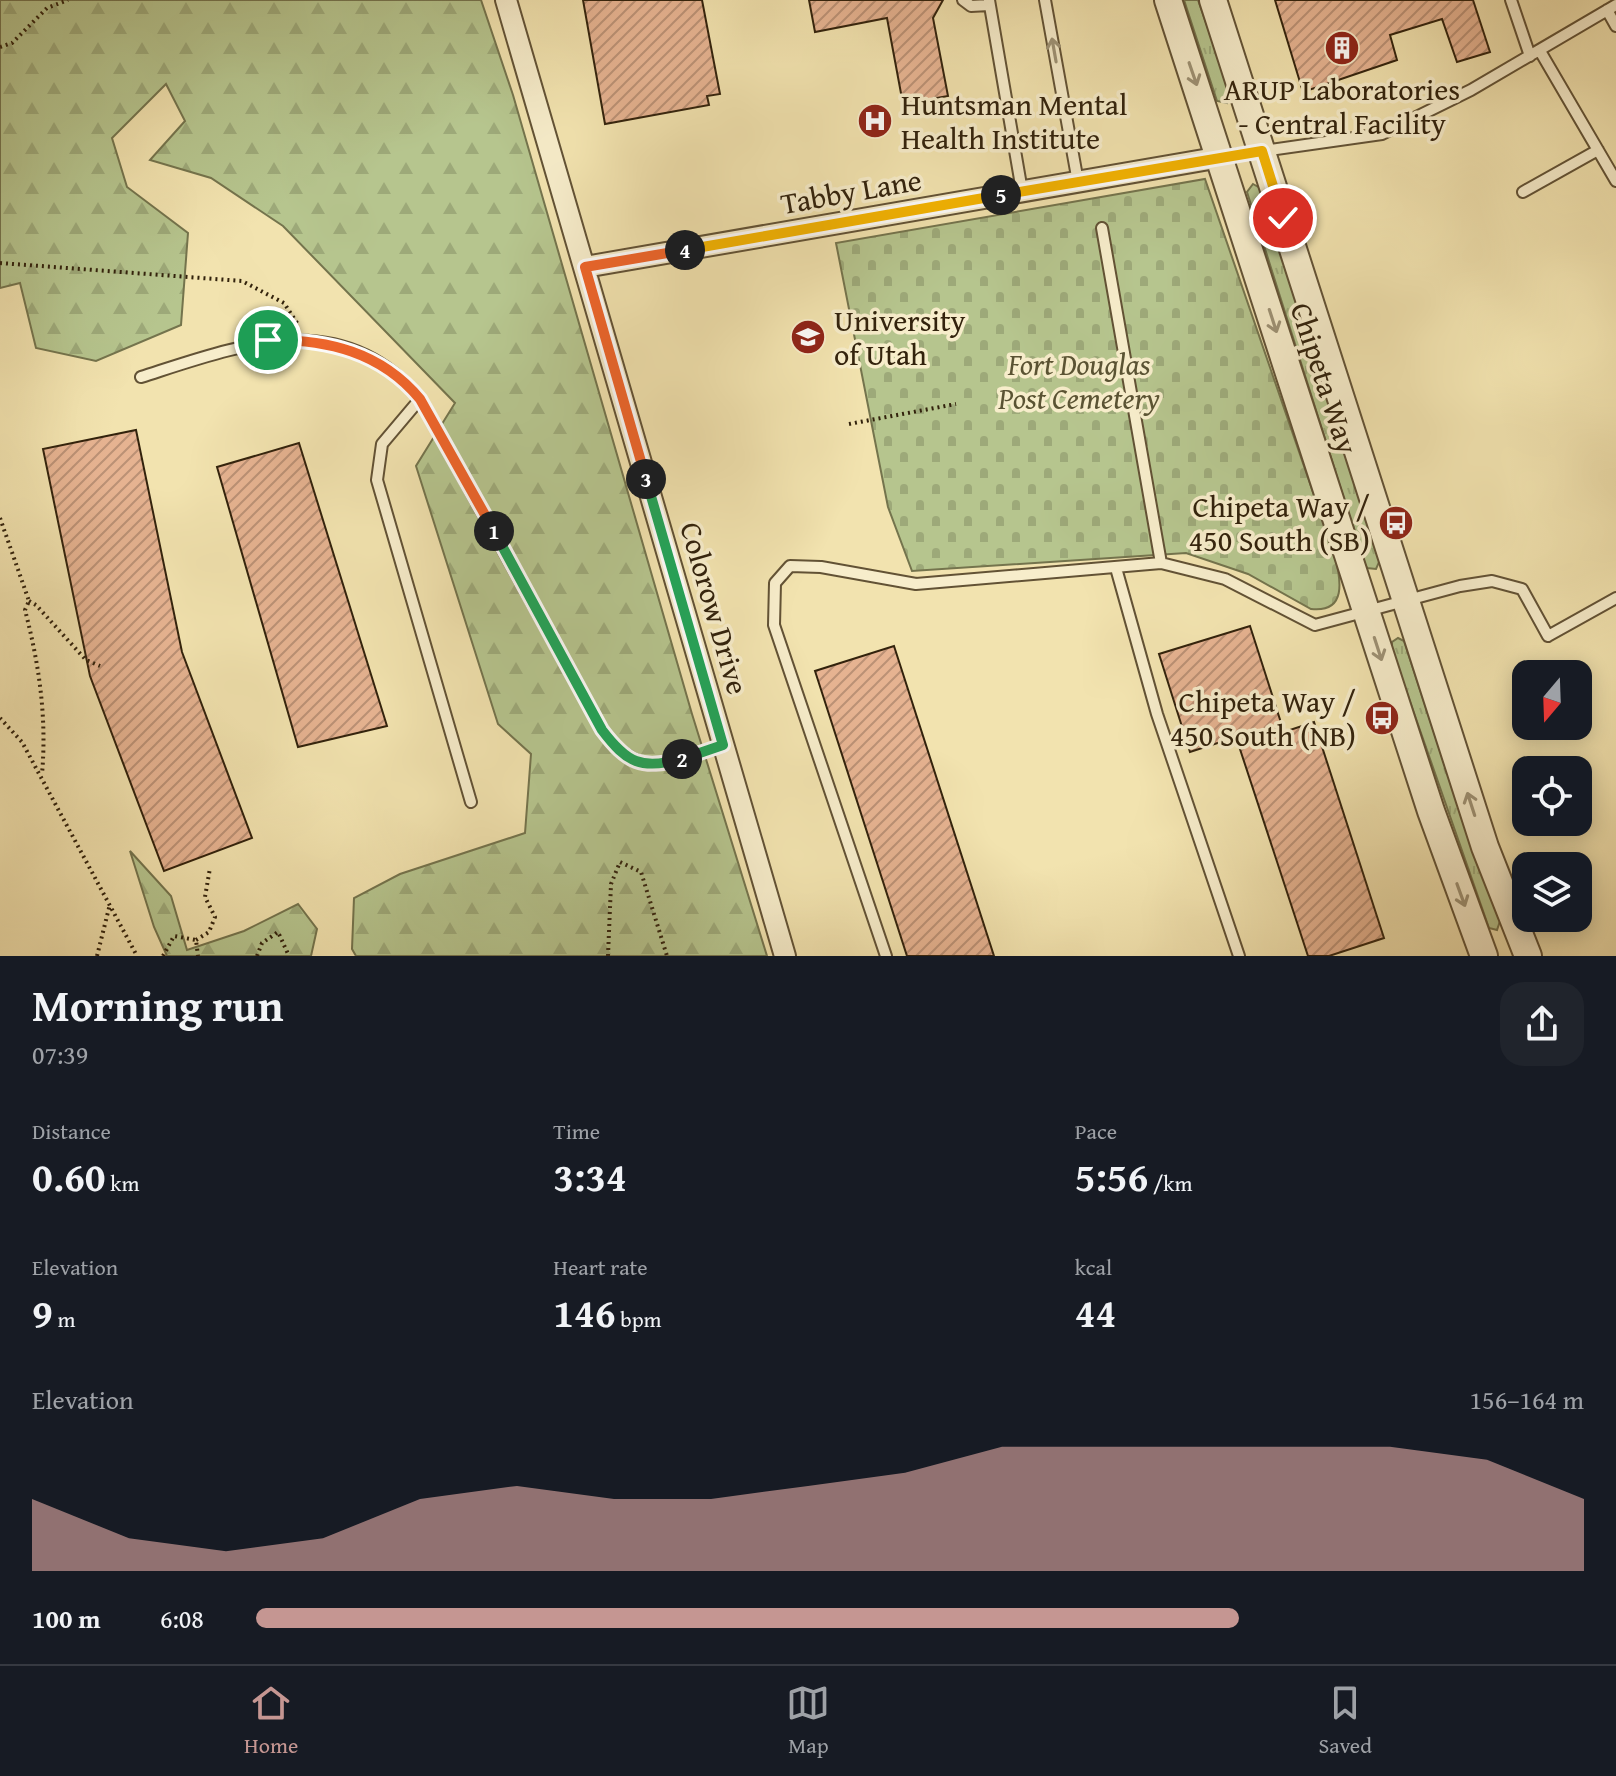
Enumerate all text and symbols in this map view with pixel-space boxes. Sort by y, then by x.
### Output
building icon: ARUP Laboratories - Central Facility [1323,29,1361,67]
one-way arrow [1045,37,1060,63]
one-way arrow [1186,61,1201,86]
place label: ARUP Laboratories - Central Facility [1224,67,1460,145]
place label: Huntsman Mental Health Institute [901,82,1127,160]
hospital icon: Huntsman Mental Health Institute [856,102,894,140]
street label: Tabby Lane [777,157,925,225]
pin: 5 [981,175,1021,215]
text: 5 [995,179,1007,211]
pin [1249,184,1317,252]
icon: check [1261,196,1305,240]
pin: 4 [665,230,705,270]
text: 4 [679,234,691,266]
street label: Chipeta Way [1280,297,1370,459]
place label: University of Utah [834,298,966,376]
pin [234,306,302,374]
one-way arrow [1266,308,1281,334]
icon: arrive [246,318,290,362]
school or university icon: University of Utah [789,318,827,356]
park label: Fort Douglas Post Cemetery [997,342,1160,420]
pin: 3 [626,459,666,499]
text: 3 [640,463,652,495]
place label: Chipeta Way / 450 South (SB) [1189,484,1370,562]
bus stop icon: Chipeta Way / 450 South (SB) [1377,504,1415,542]
pin: 1 [474,511,514,551]
text: 1 [488,515,500,547]
street label: Colorow Drive [669,517,761,699]
one-way arrow [1372,636,1386,661]
north arrow [1512,660,1592,740]
map controls [1512,660,1592,932]
place label: Chipeta Way / 450 South (NB) [1170,679,1356,757]
bus stop icon: Chipeta Way / 450 South (NB) [1363,699,1401,737]
pin: 2 [662,739,702,779]
text: 2 [676,743,688,775]
button: locate [1512,756,1592,836]
one-way arrow [1463,792,1478,818]
button: layers [1512,852,1592,932]
one-way arrow [1455,882,1470,907]
text: Morning run [32,973,283,1037]
button: share [1500,982,1584,1066]
text: 07:39 [32,1035,88,1074]
text: Distance [32,1115,111,1147]
text: Time [553,1115,600,1147]
text: Pace [1075,1115,1117,1147]
text: 0.60 [32,1147,105,1206]
text: 3:34 [553,1147,627,1206]
text: 5:56 [1075,1147,1148,1206]
text: km [105,1167,139,1199]
text: /km [1148,1167,1193,1199]
text: Elevation [32,1251,118,1283]
text: Heart rate [553,1251,648,1283]
text: kcal [1075,1251,1112,1283]
text: 9 [32,1283,53,1342]
text: 146 [553,1283,616,1342]
text: 44 [1075,1283,1116,1342]
text: m [53,1303,76,1335]
text: bpm [616,1303,662,1335]
text: Elevation [32,1380,134,1419]
text: 156–164 m [1470,1380,1584,1419]
text: 100 m [32,1599,100,1638]
text: 6:08 [160,1599,204,1638]
tab: Home [244,1681,298,1761]
tab: Map [786,1681,830,1761]
tab: Saved [1319,1681,1372,1761]

